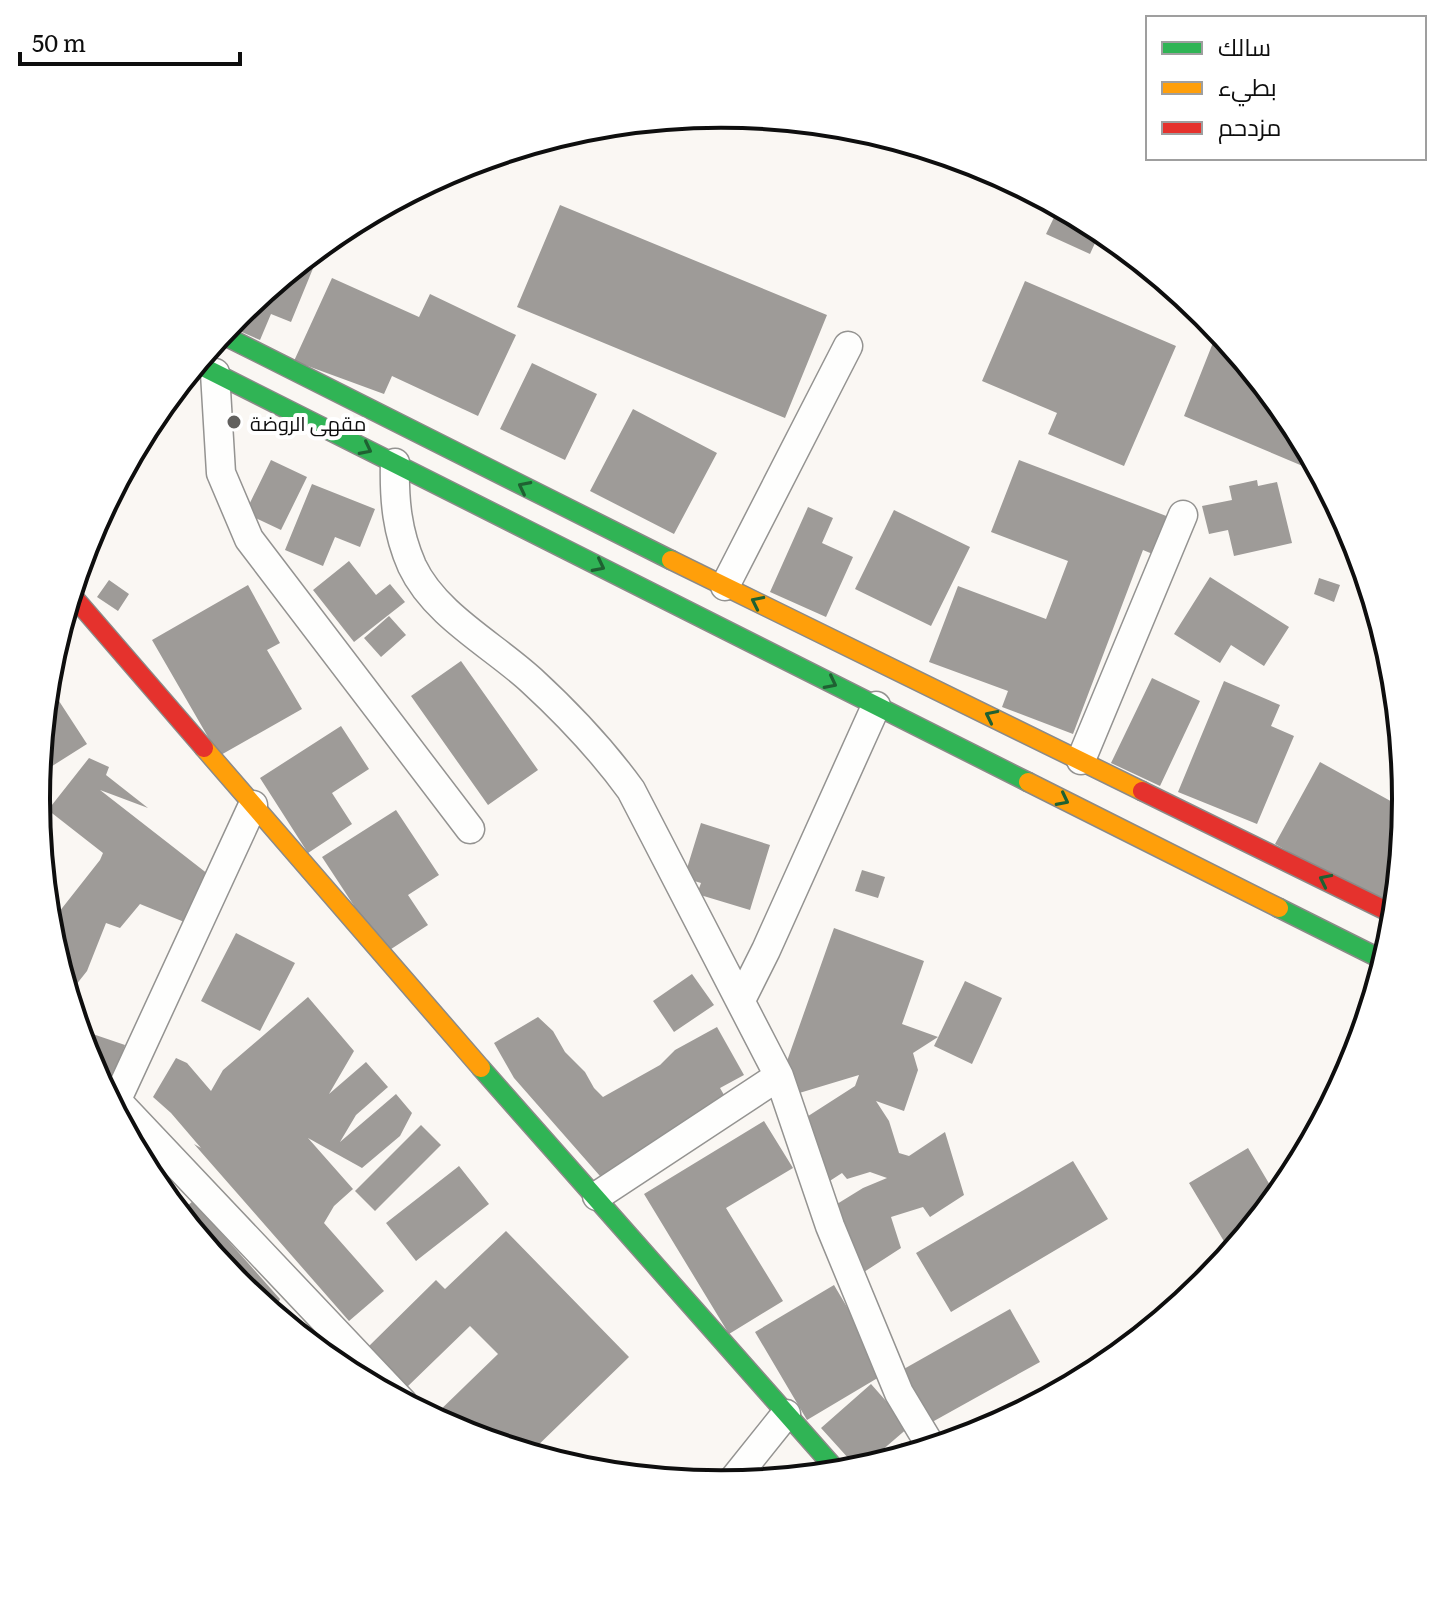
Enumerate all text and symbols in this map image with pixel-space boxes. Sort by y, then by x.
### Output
scale bar [20,16,240,66]
legend [1146,16,1426,160]
text: 50 m [32,24,86,59]
text: سالك [1218,28,1271,63]
text: بطيء [1218,68,1277,107]
text: مزدحم [1218,108,1281,144]
place label: مقهى الروضة [250,407,366,437]
marker: مقهى الروضة [225,413,243,431]
one-way arrow [358,440,373,455]
one-way arrow [518,481,533,496]
one-way arrow [590,557,605,572]
one-way arrow [751,596,766,612]
one-way arrow [822,674,837,689]
one-way arrow [985,710,999,726]
one-way arrow [1055,790,1070,805]
one-way arrow [1318,874,1333,890]

